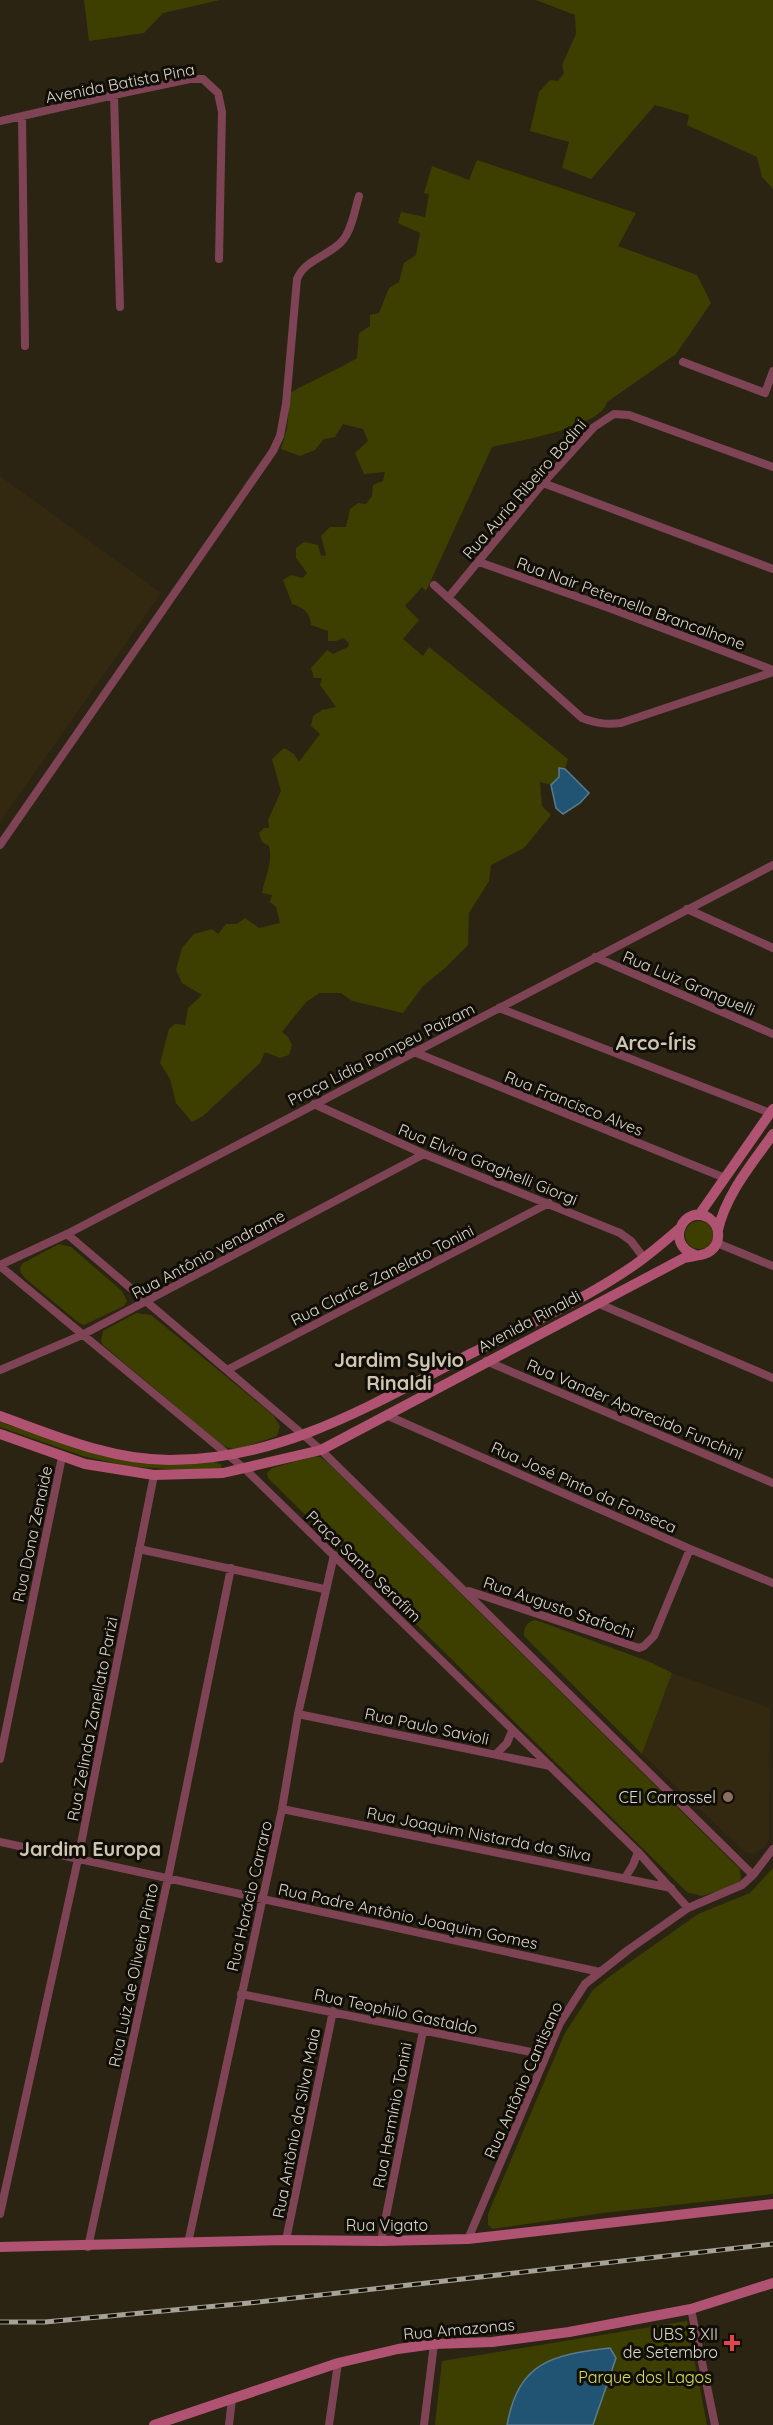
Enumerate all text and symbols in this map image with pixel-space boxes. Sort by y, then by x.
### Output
street label: Avenida Batista Pina [44,59,196,107]
street label: Rua Auria Ribeiro Bodini [458,415,590,563]
street label: Rua Nair Peternella Brancalhone [514,552,748,654]
street label: Rua Luiz Granguelli [620,946,758,1020]
street label: Praça Lídia Pompeu Paizam [284,998,478,1110]
district label: Arco-Íris [616,1030,696,1055]
street label: Rua Francisco Alves [502,1066,646,1140]
street label: Rua Elvira Graghelli Giorgi [395,1119,581,1209]
street label: Rua Antônio vendrame [128,1205,288,1303]
street label: Rua Clarice Zanelato Tonini [287,1220,477,1330]
street label: Avenida Rinaldi [474,1286,584,1356]
district label: Jardim Sylvio Rinaldi [334,1347,464,1395]
street label: Rua Vander Aparecido Funchini [524,1354,746,1464]
street label: Rua José Pinto da Fonseca [488,1437,680,1537]
street label: Rua Dona Zenaide [8,1464,56,1604]
street label: Praça Santo Serafim [302,1506,426,1626]
street label: Rua Augusto Stafochi [481,1572,637,1642]
street label: Rua Zelinda Zanellato Parizi [62,1615,122,1823]
street label: Rua Paulo Savioli [363,1703,491,1749]
place label: CEI Carrossel [619,1787,716,1807]
marker: CEI Carrossel [721,1790,735,1804]
street label: Rua Joaquim Nistarda da Silva [365,1802,593,1866]
street label: Rua Horácio Carraro [222,1819,276,1973]
district label: Jardim Europa [19,1836,161,1861]
street label: Rua Padre Antônio Joaquim Gomes [276,1879,540,1953]
street label: Rua Luiz de Oliveira Pinto [104,1881,162,2069]
street label: Rua Teophilo Gastaldo [312,1984,480,2038]
street label: Rua Antônio Cantisano [479,1998,567,2162]
street label: Rua Antônio da Silva Maia [268,2026,324,2220]
street label: Rua Hermínio Tonini [368,2040,416,2190]
street label: Rua Vigato [346,2215,428,2235]
street label: Rua Amazonas [402,2314,516,2344]
place label: UBS 3 XII de Setembro [623,2324,718,2362]
marker: UBS 3 XII de Setembro [723,2334,741,2352]
park label: Parque dos Lagos [578,2367,712,2387]

